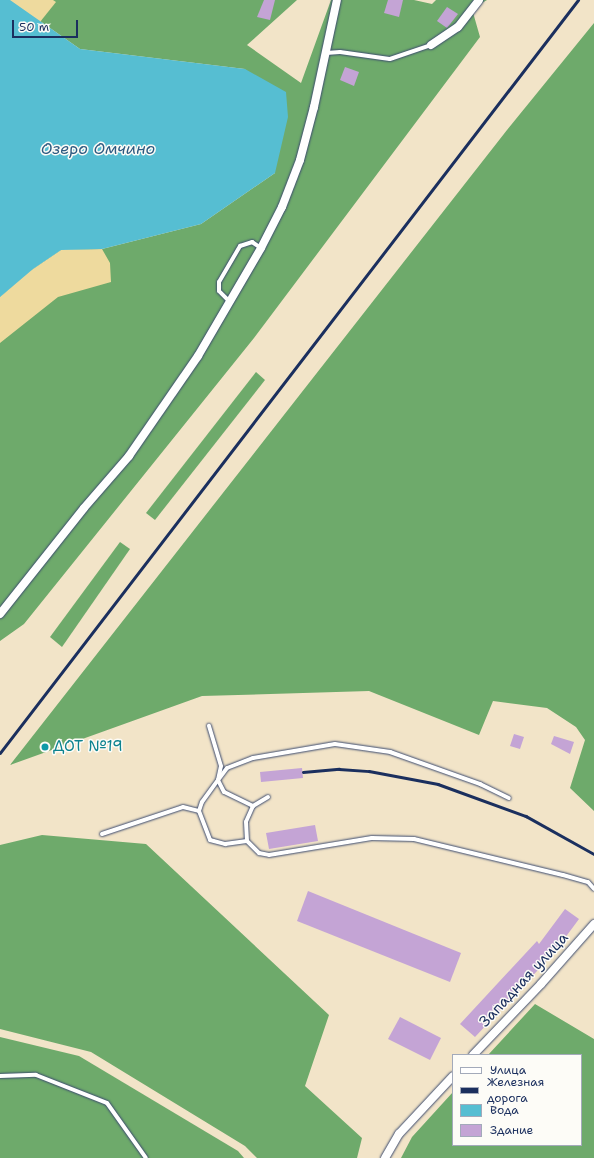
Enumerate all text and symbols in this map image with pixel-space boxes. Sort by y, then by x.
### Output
scale bar [14,12,80,38]
text: 50 m [19,19,49,35]
water label: Озеро Омчино [41,139,155,159]
place label: ДОТ №19 [53,738,123,756]
marker: ДОТ №19 [40,742,50,752]
street label: Западная улица [476,929,572,1031]
legend [452,1054,582,1146]
text: Улица [490,1062,526,1078]
text: Железная дорога [487,1074,544,1106]
text: Вода [490,1102,519,1118]
text: Здание [490,1122,533,1138]

